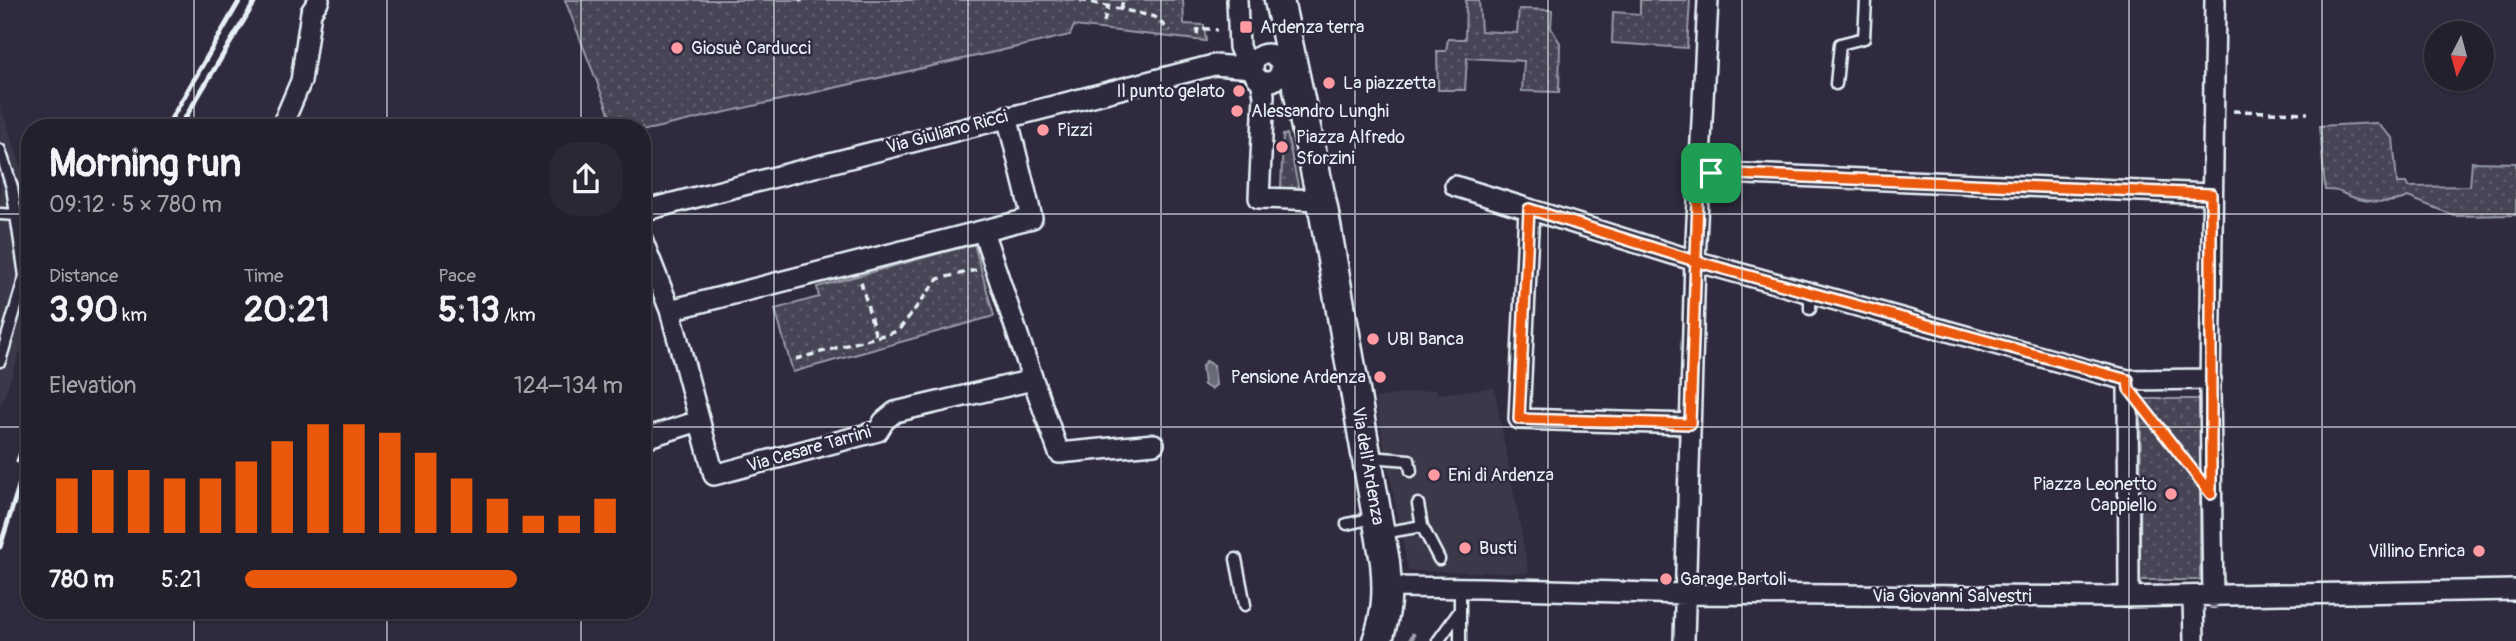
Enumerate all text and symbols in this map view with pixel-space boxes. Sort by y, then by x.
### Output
place label: Ardenza terra [1260,16,1364,39]
marker: Ardenza terra [1238,19,1254,35]
north arrow [2424,21,2494,91]
map controls [2424,21,2494,91]
place label: Giosuè Carducci [691,37,811,60]
marker: Giosuè Carducci [669,40,685,56]
place label: La piazzetta [1343,72,1436,95]
marker: La piazzetta [1321,75,1337,91]
place label: Il punto gelato [1116,80,1225,103]
marker: Il punto gelato [1231,83,1247,99]
place label: Alessandro Lunghi [1251,100,1389,123]
marker: Alessandro Lunghi [1229,103,1245,119]
street label: Via Giuliano Ricci [884,105,1010,159]
place label: Pizzi [1057,119,1092,142]
marker: Pizzi [1035,122,1051,138]
place label: Piazza Alfredo Sforzini [1296,126,1405,170]
marker: Piazza Alfredo Sforzini [1274,139,1290,155]
text: Morning run [49,140,241,188]
button: share [549,142,623,216]
pin [1681,143,1741,203]
icon: arrive [1692,154,1730,192]
text: 09:12 · 5 × 780 m [49,190,222,219]
text: Distance [49,264,118,288]
text: Time [244,264,283,288]
text: Pace [438,264,476,288]
text: 3.90 [49,288,118,332]
text: 20:21 [244,288,330,332]
text: 5:13 [438,288,500,332]
text: km [118,303,147,327]
text: /km [500,303,536,327]
place label: UBI Banca [1387,328,1464,351]
marker: UBI Banca [1365,331,1381,347]
place label: Pensione Ardenza [1231,366,1366,389]
marker: Pensione Ardenza [1372,369,1388,385]
text: Elevation [49,371,137,400]
text: 124–134 m [514,371,623,400]
street label: Via dell'Ardenza [1346,405,1390,527]
street label: Via Cesare Tarrini [744,420,874,478]
place label: Eni di Ardenza [1448,464,1554,487]
marker: Eni di Ardenza [1426,467,1442,483]
place label: Piazza Leonetto Cappiello [2033,473,2157,517]
marker: Piazza Leonetto Cappiello [2163,486,2179,502]
place label: Busti [1479,537,1517,560]
marker: Busti [1457,540,1473,556]
place label: Villino Enrica [2369,540,2465,563]
marker: Villino Enrica [2471,543,2487,559]
text: 780 m [49,565,114,594]
text: 5:21 [161,565,201,594]
place label: Garage Bartoli [1680,568,1786,591]
marker: Garage Bartoli [1658,571,1674,587]
street label: Via Giovanni Salvestri [1872,585,2032,608]

